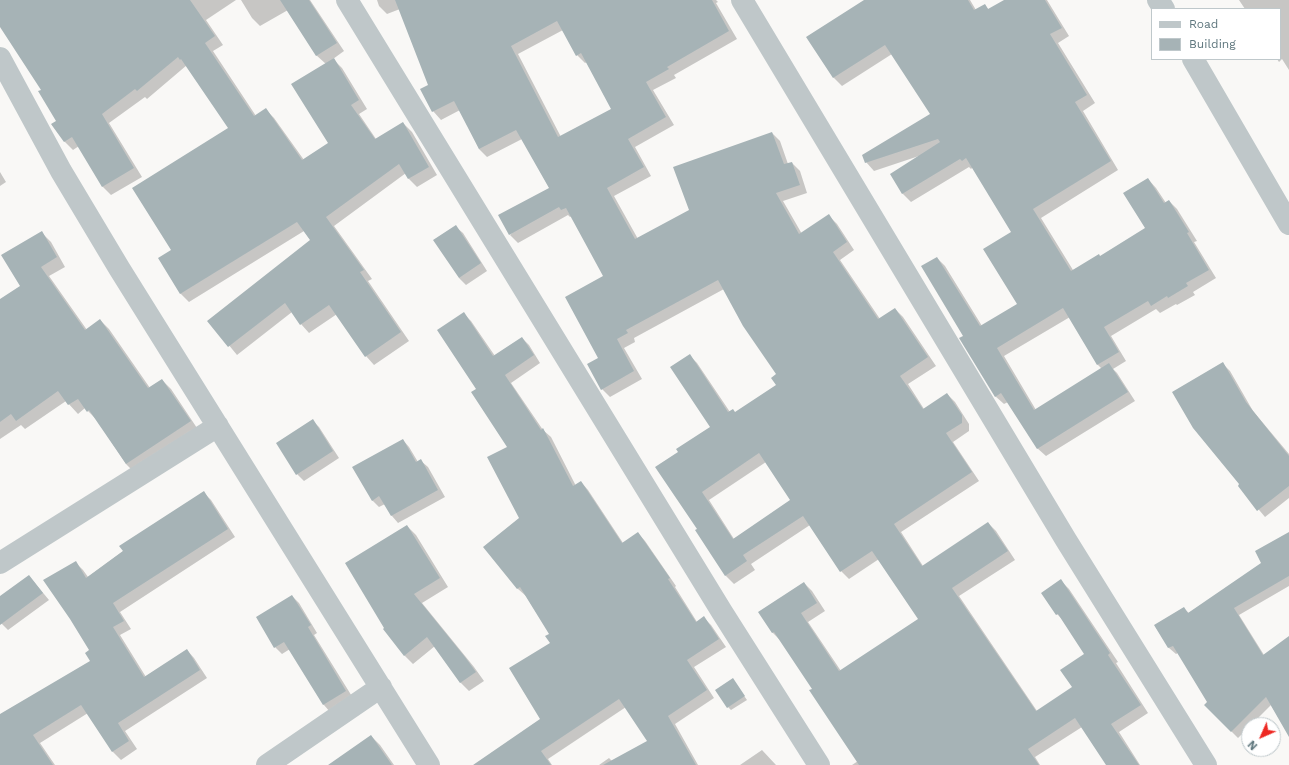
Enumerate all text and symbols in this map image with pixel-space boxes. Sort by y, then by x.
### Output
legend [1151,8,1281,60]
text: Road [1189,17,1218,31]
text: Building [1189,37,1236,51]
north arrow [1241,717,1281,757]
text: N [1245,738,1260,753]

